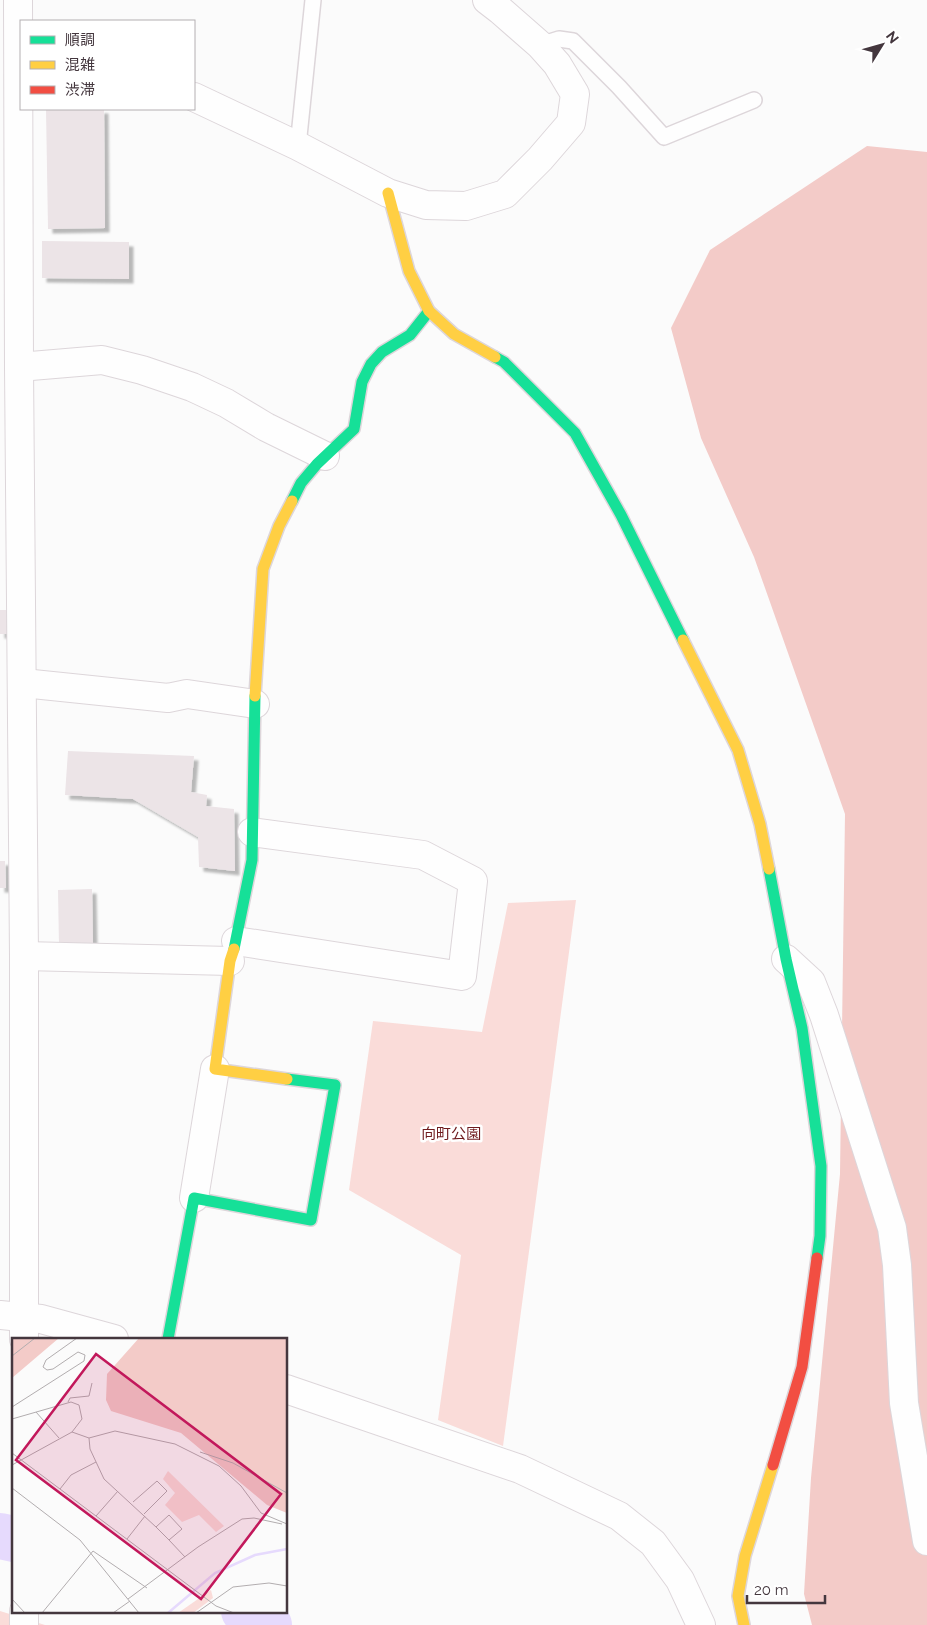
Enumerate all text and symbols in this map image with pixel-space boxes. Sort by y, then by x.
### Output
legend [20,20,195,110]
north arrow [857,20,907,70]
text: N [883,28,902,46]
text: 順調 [65,31,95,49]
text: 混雑 [65,56,95,74]
text: 渋滞 [65,81,95,99]
park label: 向町公園 [421,1125,481,1143]
inset map [12,1338,288,1612]
scale bar [747,1572,824,1604]
text: 20 m [754,1581,789,1599]

